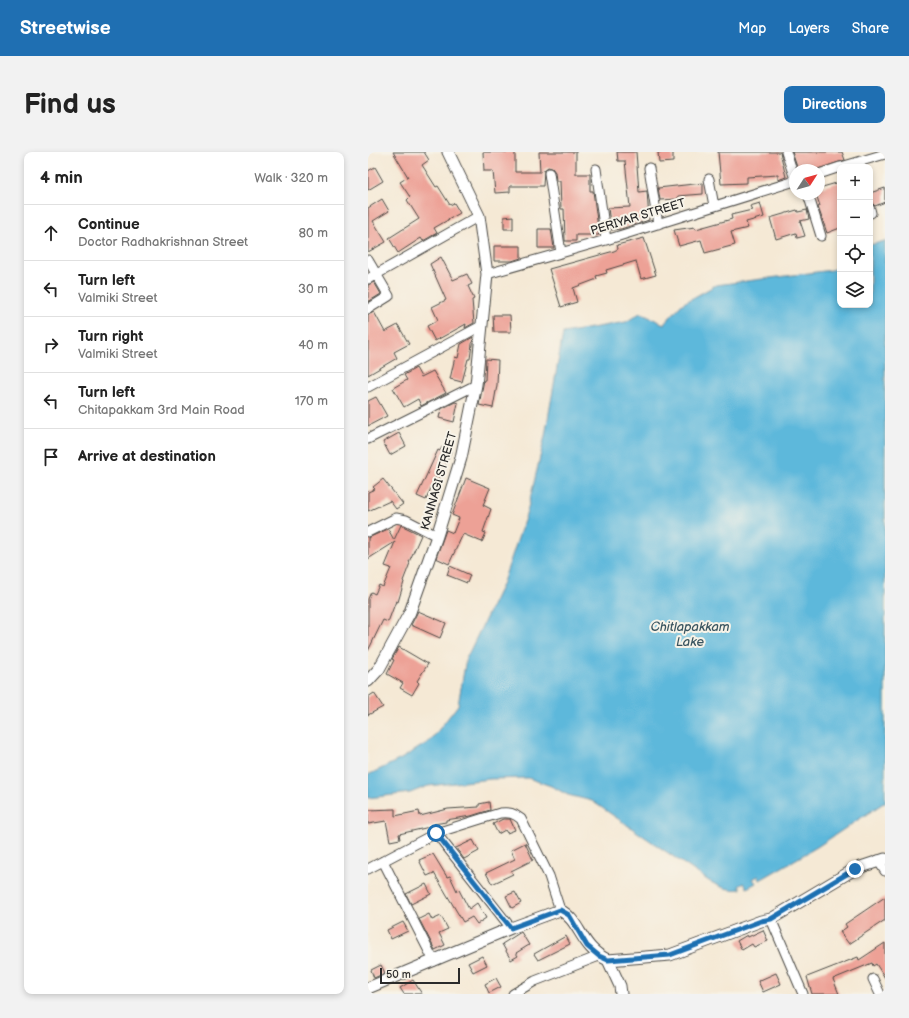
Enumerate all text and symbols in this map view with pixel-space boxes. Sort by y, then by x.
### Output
text: Streetwise [20,17,111,40]
text: Map [738,20,766,37]
text: Layers [788,20,830,37]
text: Share [852,20,889,37]
button: Directions [784,86,885,123]
text: Find us [24,88,116,121]
north arrow [789,164,825,200]
map controls [837,164,873,308]
button: + [837,164,873,200]
text: 4 min [40,168,83,188]
text: Walk · 320 m [254,170,328,186]
street label: PERIYAR STREET [589,195,688,239]
button: − [837,200,873,236]
text: Continue [78,215,140,234]
icon: ahead [40,222,62,244]
text: 80 m [299,225,328,241]
text: Doctor Radhakrishnan Street [78,234,248,250]
button: locate [837,236,873,272]
text: Turn left [78,271,135,290]
button: layers [837,272,873,308]
icon: left [40,278,62,300]
text: 30 m [298,281,328,297]
text: Valmiki Street [78,290,157,306]
text: Turn right [78,327,143,346]
icon: right [40,334,62,356]
text: 40 m [298,337,328,353]
text: Valmiki Street [78,346,157,362]
text: Turn left [78,383,135,402]
icon: left [40,390,62,412]
text: 170 m [295,393,328,409]
text: Chitapakkam 3rd Main Road [78,402,245,418]
street label: KANNAGI STREET [418,429,460,532]
icon: arrive [40,446,62,468]
text: Arrive at destination [78,447,216,466]
water label: Chitlapakkam Lake [650,619,730,650]
route start [427,824,445,842]
route end [846,860,864,878]
scale bar [380,966,460,985]
text: 50 m [386,968,411,981]

